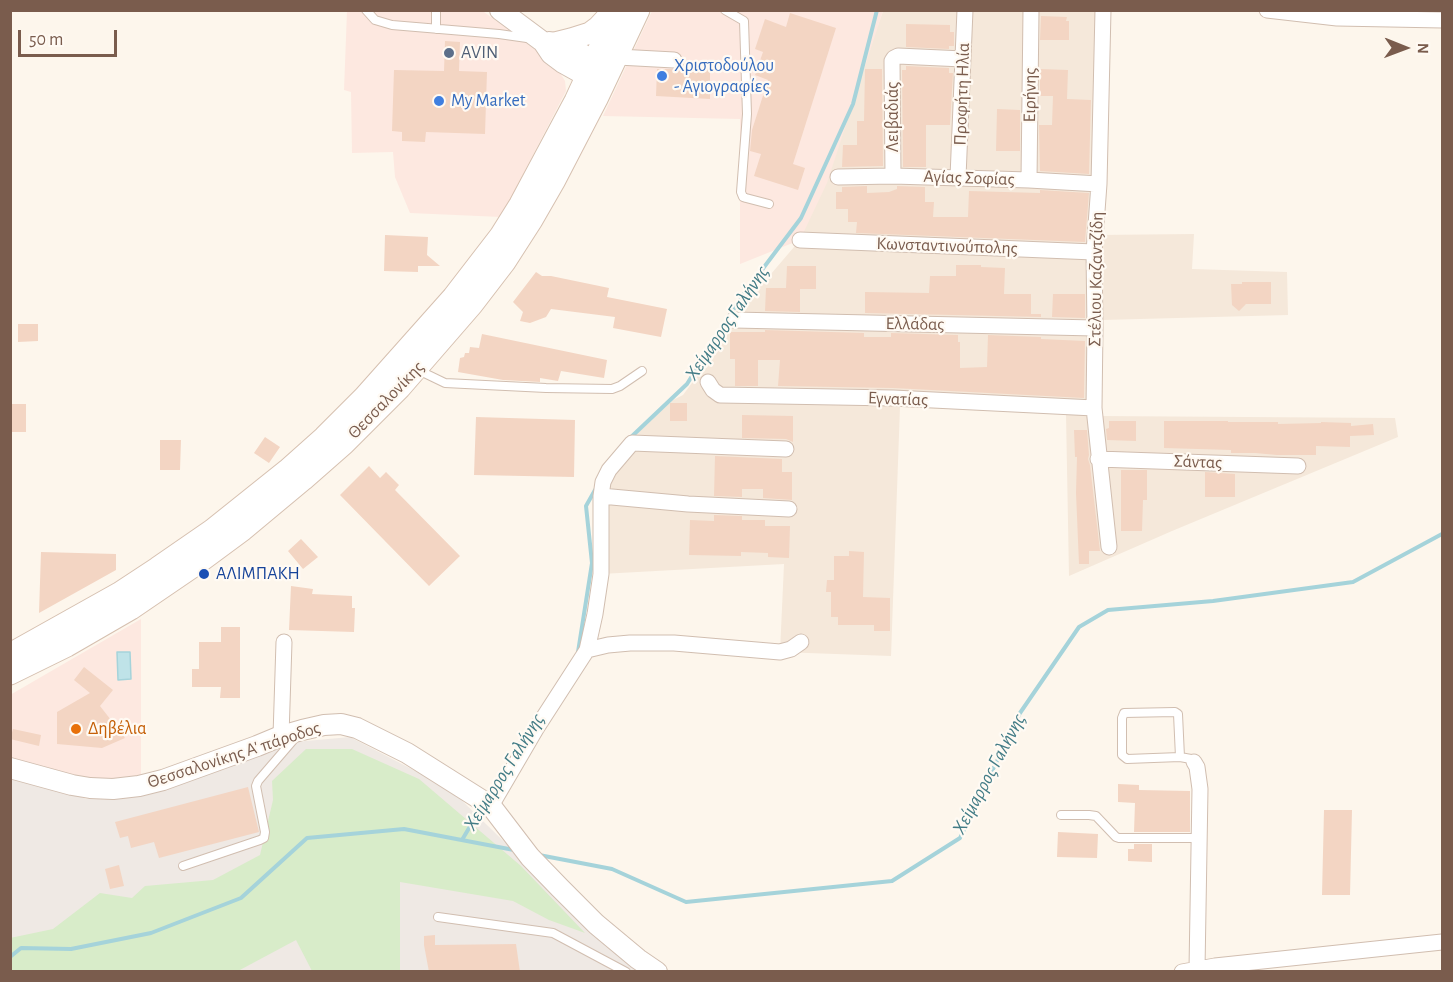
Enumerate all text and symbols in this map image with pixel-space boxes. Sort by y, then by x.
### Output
scale bar [21,18,120,56]
north arrow [1375,18,1435,78]
text: 50 m [29,31,63,49]
place label: AVIN [461,42,498,64]
street label: Προφήτη Ηλία [949,42,975,146]
text: N [1415,43,1431,54]
marker: AVIN [442,46,456,60]
place label: Χριστοδούλου - Αγιογραφίες [674,55,774,98]
street label: Ειρήνης [1019,67,1041,123]
marker: Χριστοδούλου - Αγιογραφίες [655,69,669,83]
street label: Λειβαδιάς [882,82,904,152]
place label: My Market [451,90,525,112]
marker: My Market [432,94,446,108]
street label: Αγίας Σοφίας [923,166,1015,190]
street label: Στέλιου Καζαντζίδη [1084,211,1108,347]
street label: Κωνσταντινούπολης [876,233,1018,259]
water label: Χείμαρρος Γαλήνης [680,261,774,385]
street label: Ελλάδας [885,313,945,335]
street label: Θεσσαλονίκης [343,356,429,444]
street label: Εγνατίας [868,387,928,411]
street label: Σάντας [1173,450,1223,474]
place label: ΑΛΙΜΠΑΚΗ [216,563,300,585]
marker: ΑΛΙΜΠΑΚΗ [197,567,211,581]
water label: Χείμαρρος Γαλήνης [459,709,549,835]
water label: Χείμαρρος Γαλήνης [947,710,1031,838]
street label: Θεσσαλονίκης Α' πάροδος [145,717,323,793]
place label: Δηβέλια [88,718,147,740]
marker: Δηβέλια [69,722,83,736]

